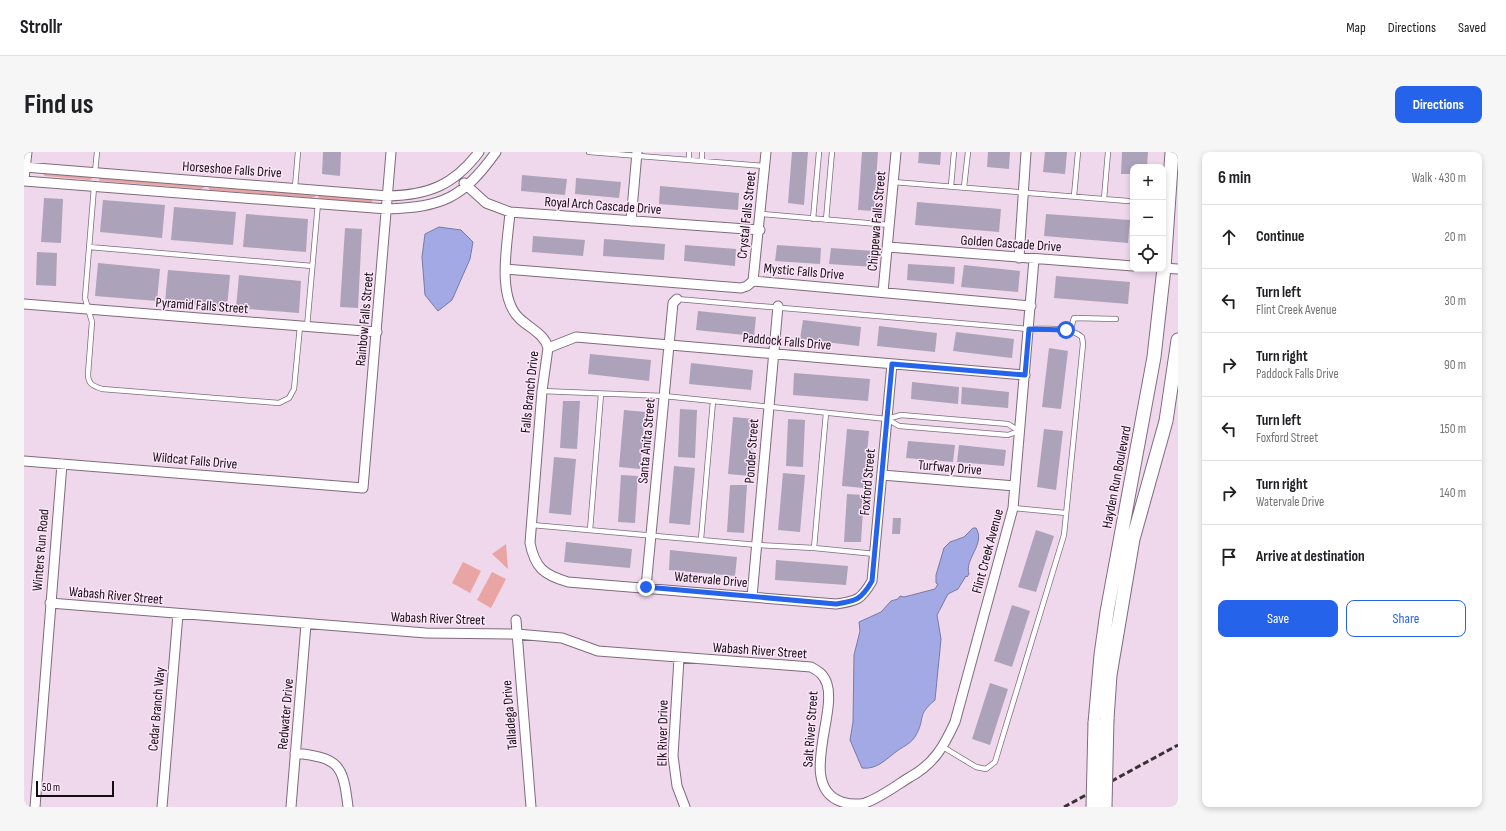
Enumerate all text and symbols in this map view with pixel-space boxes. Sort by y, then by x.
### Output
text: Strollr [20,16,62,39]
text: Map [1346,19,1366,36]
text: Directions [1388,19,1436,36]
text: Saved [1458,19,1486,36]
button: Directions [1395,86,1482,123]
text: Find us [24,88,93,121]
street label: Horseshoe Falls Drive [182,158,282,181]
map controls [1130,164,1166,272]
button: + [1130,164,1166,200]
text: 6 min [1218,168,1251,188]
street label: Crystal Falls Street [733,170,760,260]
street label: Chippewa Falls Street [864,170,889,272]
text: Walk · 430 m [1412,170,1466,186]
street label: Royal Arch Cascade Drive [544,193,662,218]
button: − [1130,200,1166,236]
icon: ahead [1218,226,1240,248]
text: Continue [1256,227,1305,246]
text: 20 m [1444,229,1466,245]
street label: Golden Cascade Drive [960,231,1062,256]
button: locate [1130,236,1166,272]
street label: Mystic Falls Drive [763,260,845,283]
street label: Rainbow Falls Street [352,271,377,367]
text: Turn left [1256,283,1301,302]
icon: left [1218,290,1240,312]
text: 30 m [1444,293,1466,309]
street label: Pyramid Falls Street [155,294,249,317]
text: Flint Creek Avenue [1256,302,1337,318]
route start [1057,321,1075,339]
street label: Paddock Falls Drive [742,329,832,354]
text: Turn right [1256,347,1308,366]
street label: Falls Branch Drive [517,350,542,434]
icon: right [1218,354,1240,376]
text: 90 m [1444,357,1466,373]
text: Paddock Falls Drive [1256,366,1339,382]
street label: Santa Anita Street [634,398,659,484]
text: Turn left [1256,411,1301,430]
street label: Ponder Street [741,418,762,484]
icon: left [1218,418,1240,440]
text: 150 m [1440,421,1466,437]
street label: Hayden Run Boulevard [1098,424,1135,530]
text: Foxford Street [1256,430,1318,446]
street label: Wildcat Falls Drive [152,448,238,473]
street label: Foxford Street [856,448,879,516]
street label: Turfway Drive [917,456,982,479]
text: Turn right [1256,475,1308,494]
icon: right [1218,482,1240,504]
text: 140 m [1440,485,1466,501]
text: Watervale Drive [1256,494,1324,510]
street label: Flint Creek Avenue [968,507,1007,595]
street label: Winters Run Road [28,508,53,592]
icon: arrive [1218,546,1240,568]
text: Arrive at destination [1256,547,1365,566]
street label: Watervale Drive [674,568,748,591]
route end [637,578,655,596]
street label: Wabash River Street [68,583,164,608]
button: Save [1218,600,1338,637]
button: Share [1346,600,1466,637]
street label: Wabash River Street [391,608,485,629]
street label: Wabash River Street [712,639,808,662]
street label: Cedar Branch Way [144,666,169,752]
street label: Redwater Drive [274,678,297,750]
street label: Talladega Drive [498,680,521,750]
street label: Salt River Street [799,690,822,768]
street label: Elk River Drive [653,700,672,766]
scale bar [36,779,114,798]
text: 50 m [42,781,60,794]

